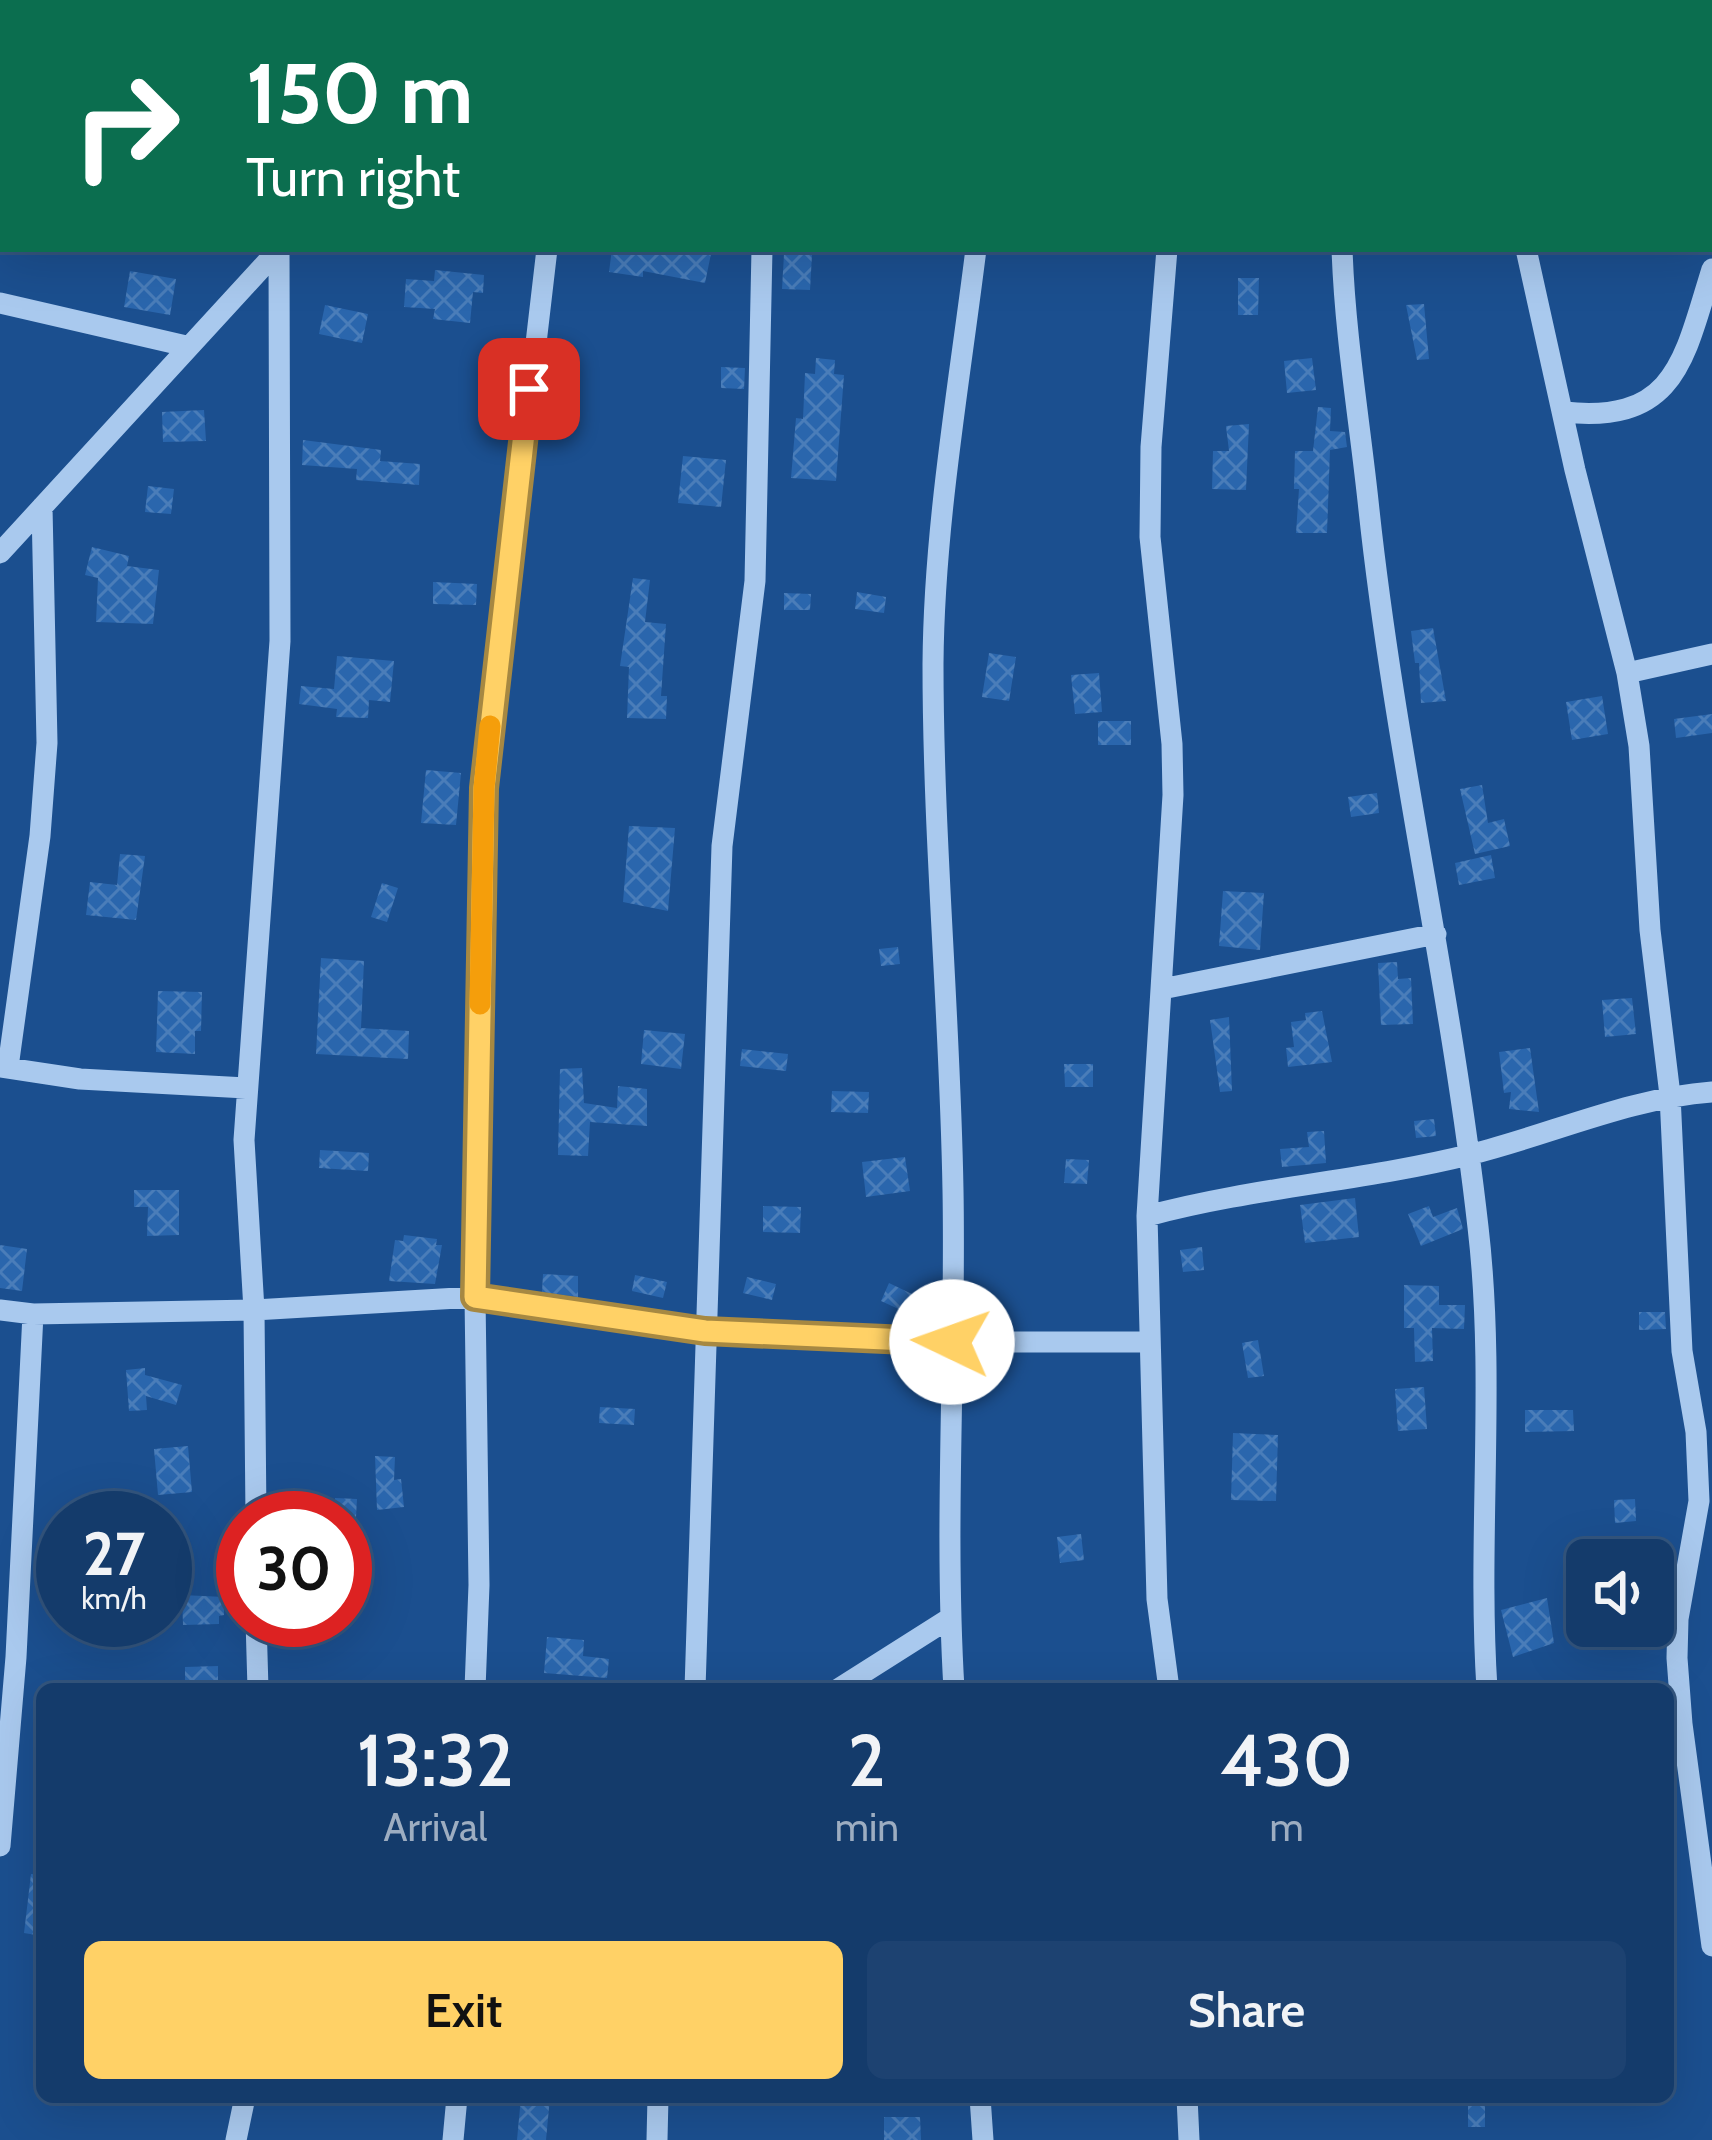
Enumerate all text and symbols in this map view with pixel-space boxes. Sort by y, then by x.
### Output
text: 150 m [246,42,473,144]
icon: right [48,48,204,204]
text: Turn right [246,144,460,210]
pin [478,338,580,440]
icon: arrive [496,356,562,422]
position arrow [889,1279,1015,1405]
speed limit sign: 30 [216,1491,372,1647]
text: 27 [83,1517,145,1590]
map controls [1566,1539,1674,1647]
button: sound [1566,1539,1674,1647]
text: km/h [81,1580,147,1617]
text: 13:32 [357,1717,514,1804]
text: 2 [848,1717,886,1804]
text: 430 [1220,1717,1353,1804]
text: Arrival [383,1803,487,1851]
text: min [835,1803,899,1851]
text: m [1269,1803,1304,1851]
button: Exit [84,1941,843,2079]
button: Share [867,1941,1626,2079]

